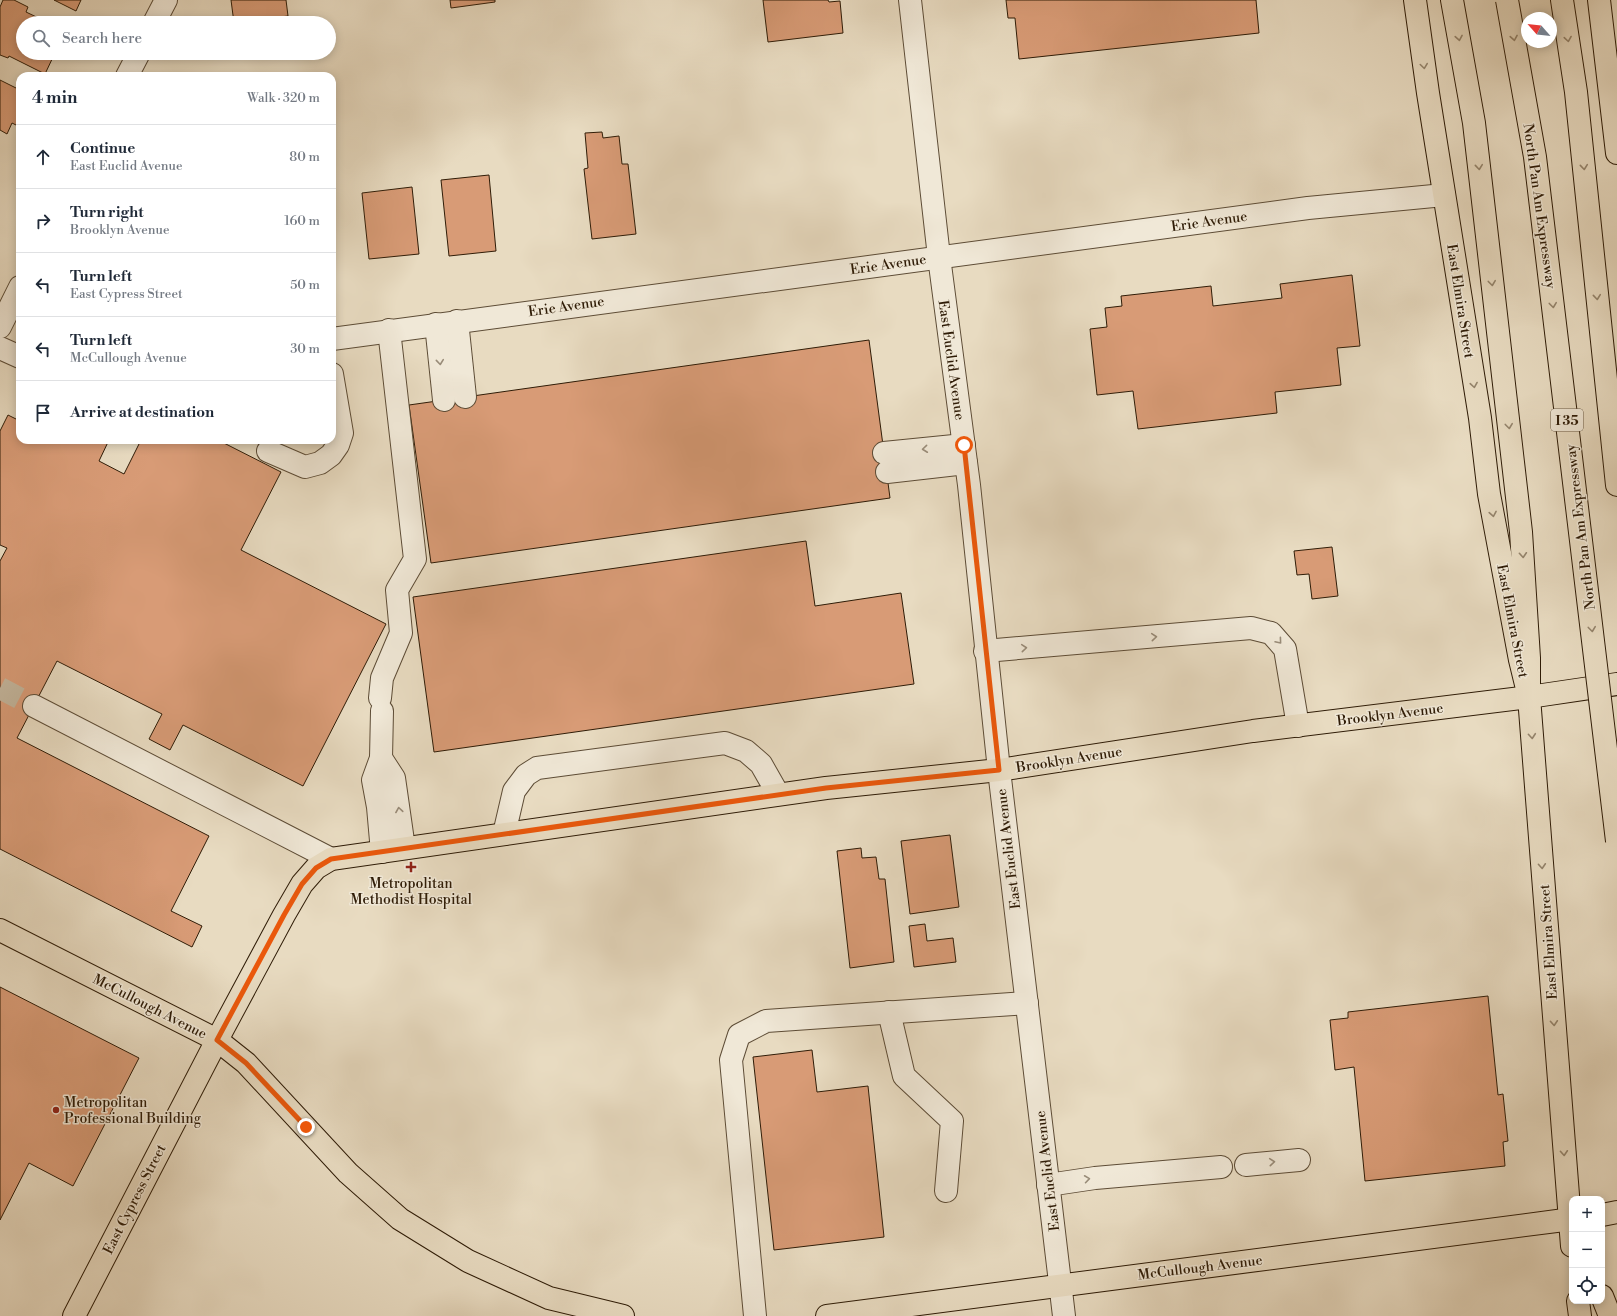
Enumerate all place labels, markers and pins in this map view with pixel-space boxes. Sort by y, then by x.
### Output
marker: Metropolitan Methodist Hospital [405,861,417,873]
place label: Metropolitan Methodist Hospital [350,875,472,909]
place label: Metropolitan Professional Building [64,1094,202,1128]
marker: Metropolitan Professional Building [51,1105,61,1115]

